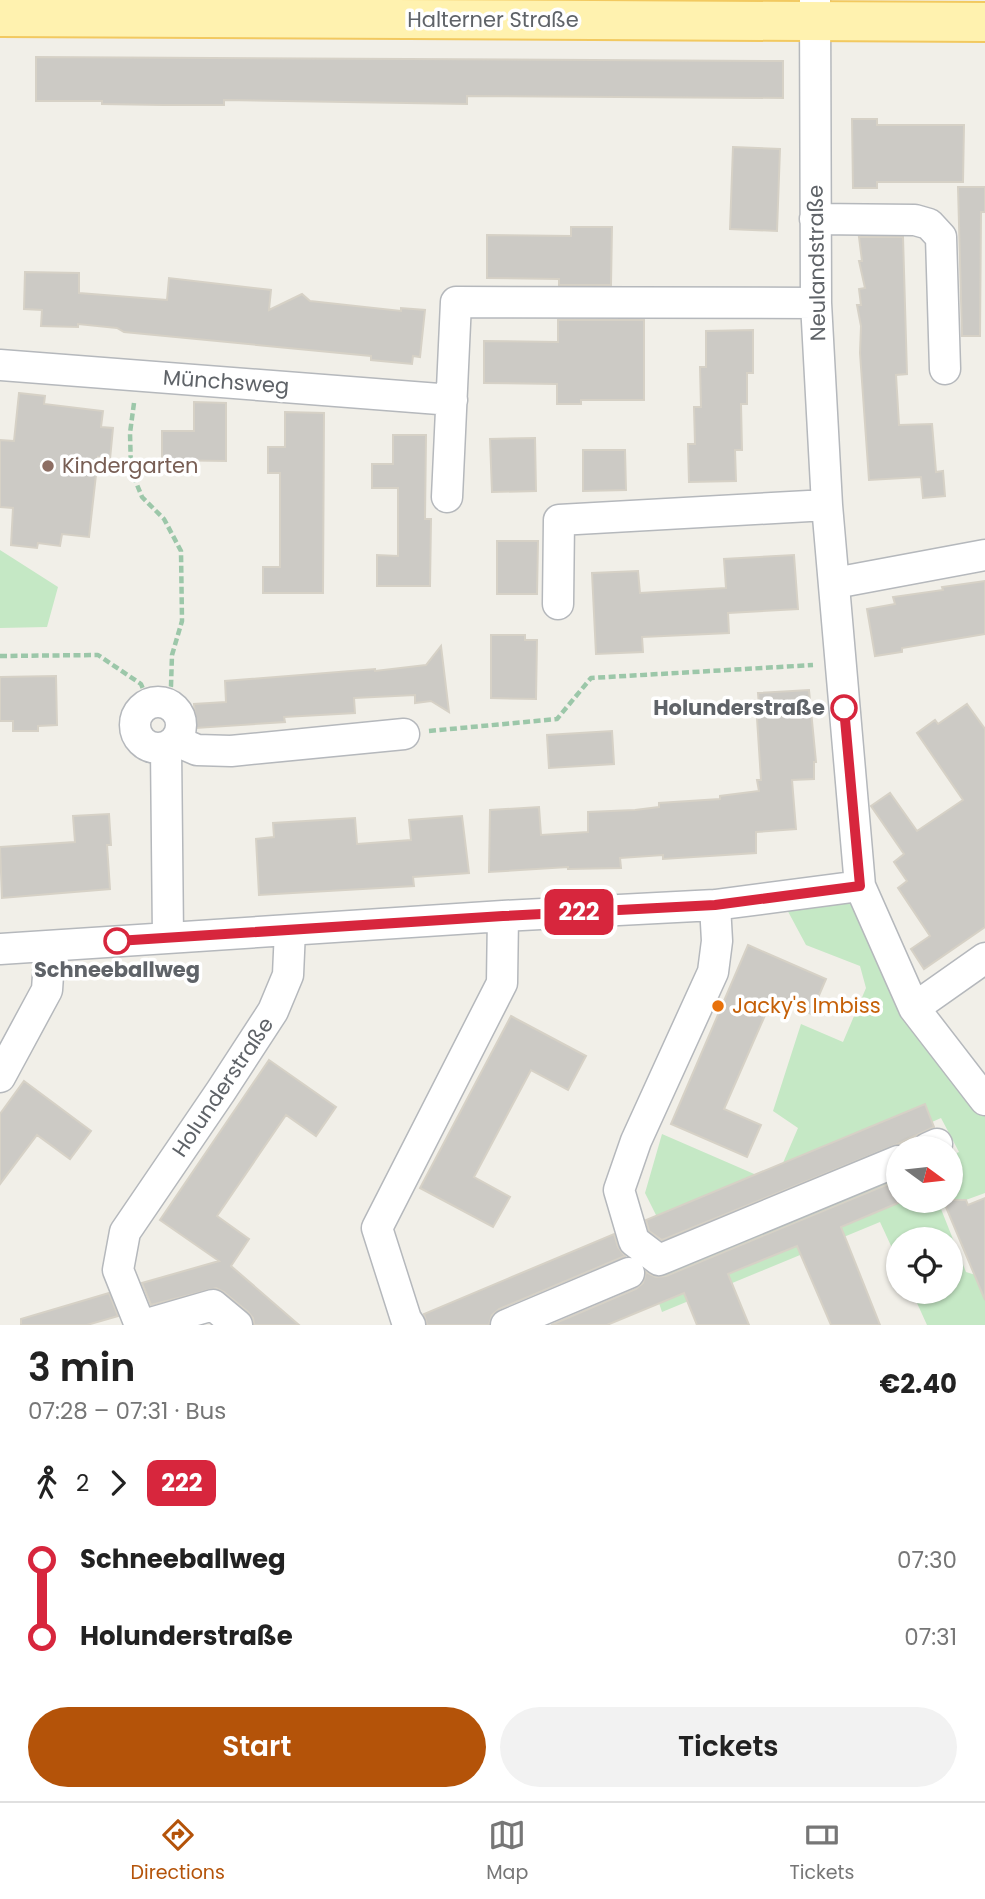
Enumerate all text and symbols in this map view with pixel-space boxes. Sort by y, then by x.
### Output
street label: Halterner Straße [407,5,579,34]
street label: Neulandstraße [801,185,832,341]
street label: Münchsweg [162,363,290,400]
place label: Kindergarten [62,451,199,480]
marker: Kindergarten [40,458,56,474]
place label: Holunderstraße [653,693,825,722]
marker: Holunderstraße [831,695,857,721]
line badge: 222 [539,889,619,935]
text: 222 [558,895,600,928]
marker: Schneeballweg [104,928,130,954]
place label: Schneeballweg [34,955,200,984]
place label: Jacky's Imbiss [732,991,881,1020]
marker: Jacky's Imbiss [710,998,726,1014]
street label: Holunderstraße [165,1011,280,1162]
north arrow [886,1136,962,1213]
map controls [886,1136,963,1304]
button: locate [886,1227,963,1304]
text: 3 min [28,1341,135,1394]
text: €2.40 [880,1366,957,1402]
text: 07:28 – 07:31 · Bus [28,1395,226,1427]
icon: walk [28,1464,66,1502]
icon: forward [99,1464,137,1502]
text: 222 [161,1466,202,1499]
text: 2 [76,1467,89,1499]
text: Schneeballweg [80,1541,286,1577]
text: 07:30 [897,1544,957,1576]
text: Holunderstraße [80,1618,293,1654]
text: 07:31 [904,1621,957,1653]
button: Start [28,1707,486,1787]
button: Tickets [500,1707,957,1787]
tab: Directions [131,1816,225,1887]
tab: Map [486,1816,528,1887]
tab: Tickets [789,1816,854,1887]

